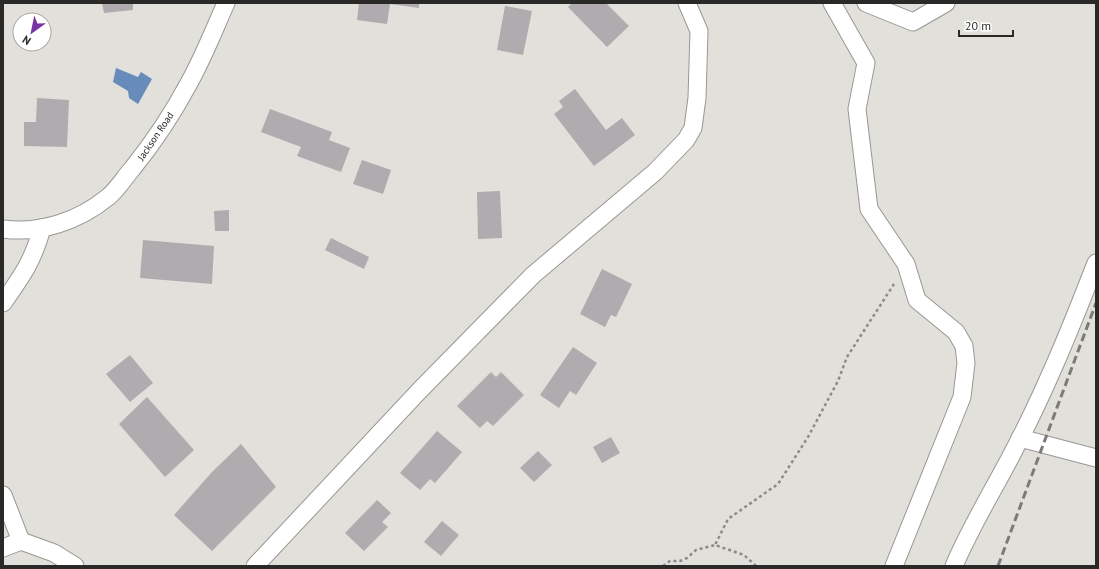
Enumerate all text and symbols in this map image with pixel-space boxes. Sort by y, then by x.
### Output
north arrow [12,12,52,52]
scale bar [959,12,1013,38]
text: 20 m [965,18,991,33]
text: N [20,33,33,48]
street label: Jackson Road [134,109,176,164]

